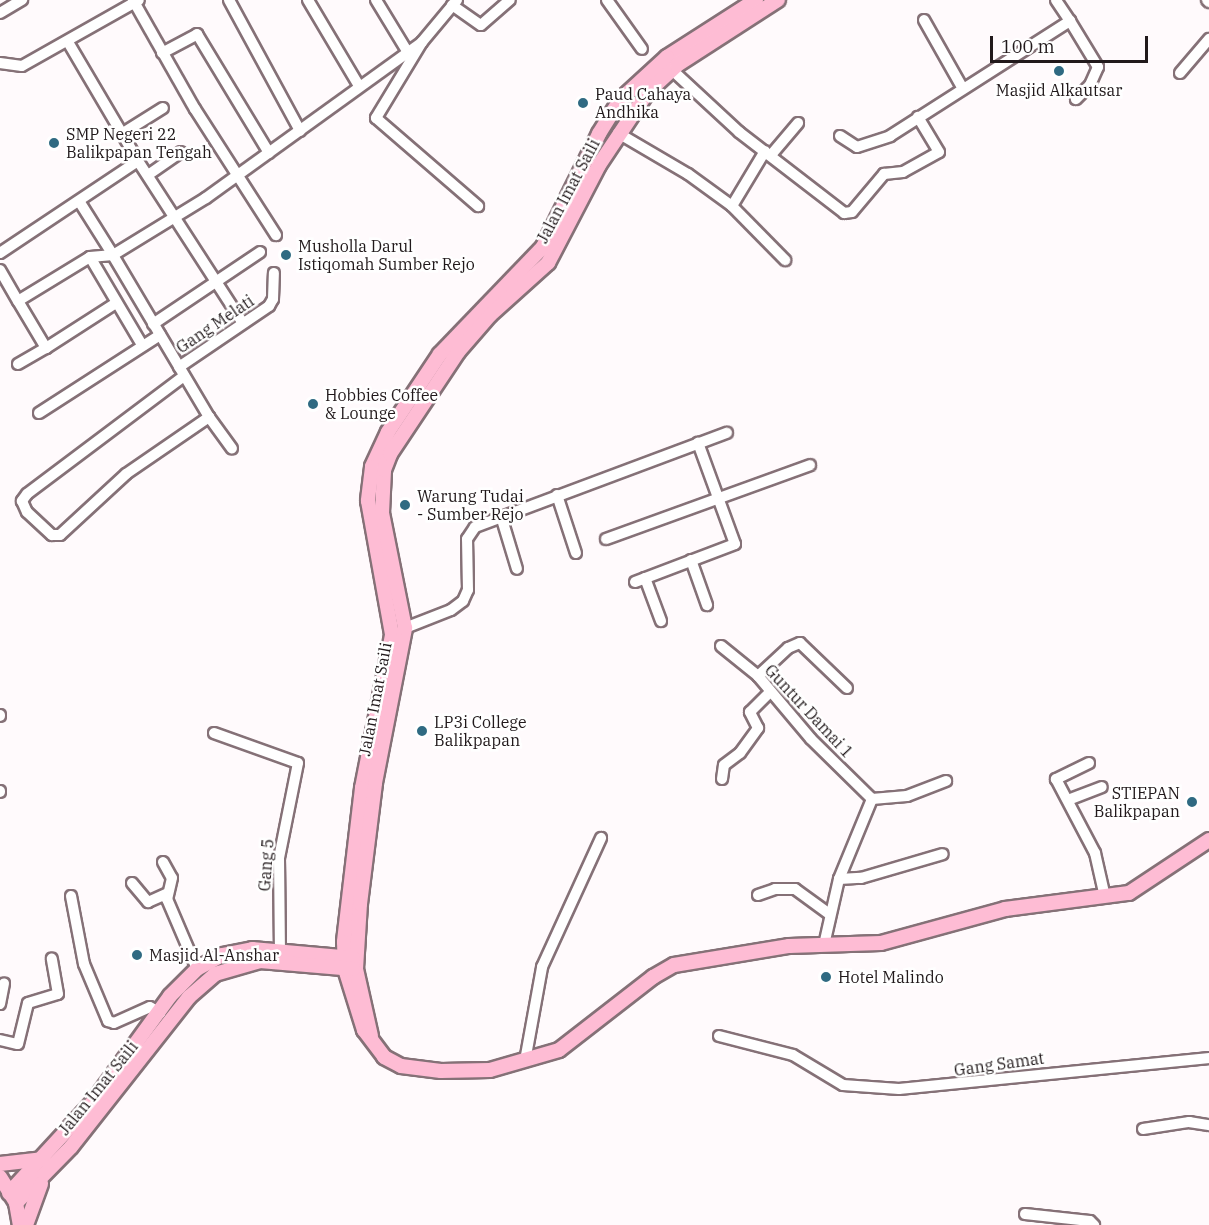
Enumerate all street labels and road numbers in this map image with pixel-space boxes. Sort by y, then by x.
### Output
street label: Jalan Imat Saili [532,136,604,246]
street label: Gang Melati [172,291,258,357]
street label: Jalan Imat Saili [355,641,395,757]
street label: Guntur Damai 1 [761,660,857,762]
street label: Gang 5 [255,838,277,892]
street label: Jalan Imat Saili [54,1037,142,1139]
street label: Gang Samat [953,1048,1045,1080]

